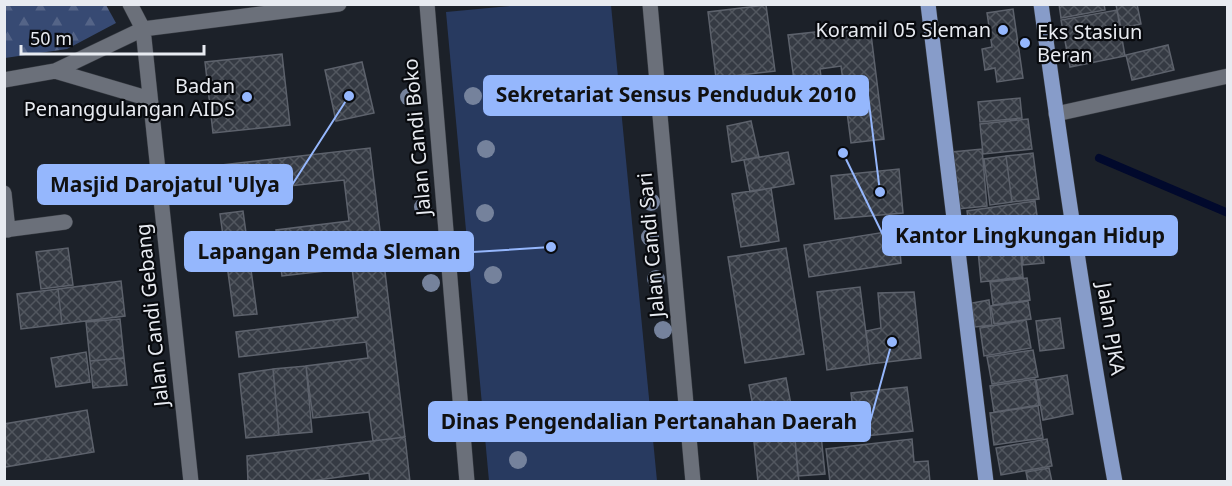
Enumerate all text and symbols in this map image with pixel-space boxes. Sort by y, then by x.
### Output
place label: Koramil 05 Sleman [815,16,991,43]
scale bar [21,18,204,56]
place label: Eks Stasiun Beran [1037,18,1142,68]
marker: Koramil 05 Sleman [996,23,1010,37]
text: 50 m [30,26,72,50]
marker: Eks Stasiun Beran [1018,36,1032,50]
street label: Jalan Candi Boko [396,57,437,219]
place label: Badan Penanggulangan AIDS [24,72,235,122]
callout: Sekretariat Sensus Penduduk 2010 [484,76,868,115]
text: Sekretariat Sensus Penduduk 2010 [496,80,856,108]
marker: Badan Penanggulangan AIDS [240,90,254,104]
callout: Masjid Darojatul 'Ulya [38,165,292,204]
text: Masjid Darojatul 'Ulya [50,170,280,198]
street label: Jalan Candi Sari [631,172,670,320]
callout: Kantor Lingkungan Hidup [883,216,1177,255]
text: Kantor Lingkungan Hidup [895,221,1165,249]
street label: Jalan Candi Gebang [128,222,175,410]
callout: Lapangan Pemda Sleman [185,232,473,271]
text: Lapangan Pemda Sleman [197,237,461,265]
street label: Jalan PJKA [1091,279,1132,377]
callout: Dinas Pengendalian Pertanahan Daerah [429,402,870,441]
text: Dinas Pengendalian Pertanahan Daerah [441,407,857,435]

